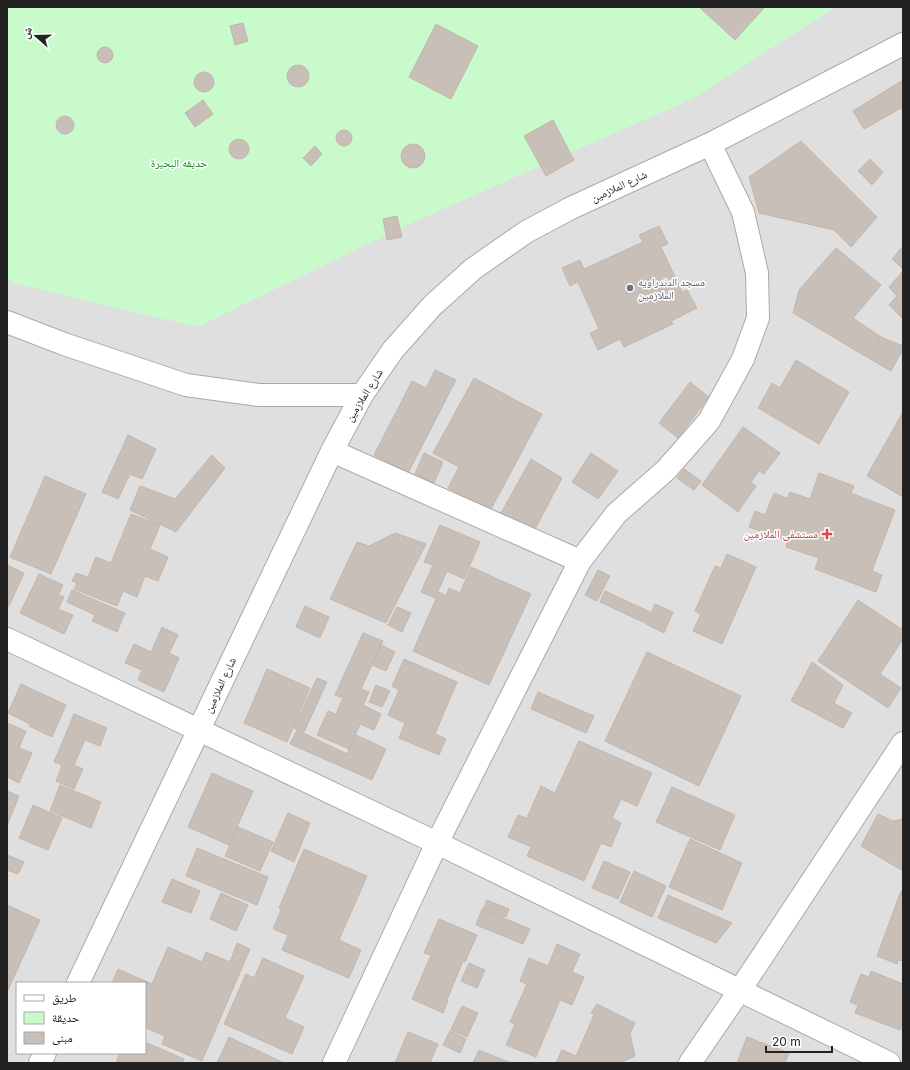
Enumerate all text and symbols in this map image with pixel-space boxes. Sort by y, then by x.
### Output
north arrow [16,16,56,56]
text: ش [18,24,36,41]
park label: حديقه البحيرة [151,156,207,170]
street label: شارع الملازمين [589,167,649,205]
place label: مسجد الدندراويه الملازمين [638,275,705,302]
marker: مسجد الدندراويه الملازمين [625,283,635,293]
street label: شارع الملازمين [342,366,386,424]
place label: مستشفى الملازمين [744,527,818,541]
marker: مستشفى الملازمين [821,528,833,540]
street label: شارع الملازمين [201,655,239,715]
legend [16,982,146,1054]
text: طريق [52,990,77,1005]
text: حديقة [52,1010,80,1025]
scale bar [766,1028,832,1054]
text: مبنى [52,1030,73,1045]
text: 20 m [772,1034,801,1049]

